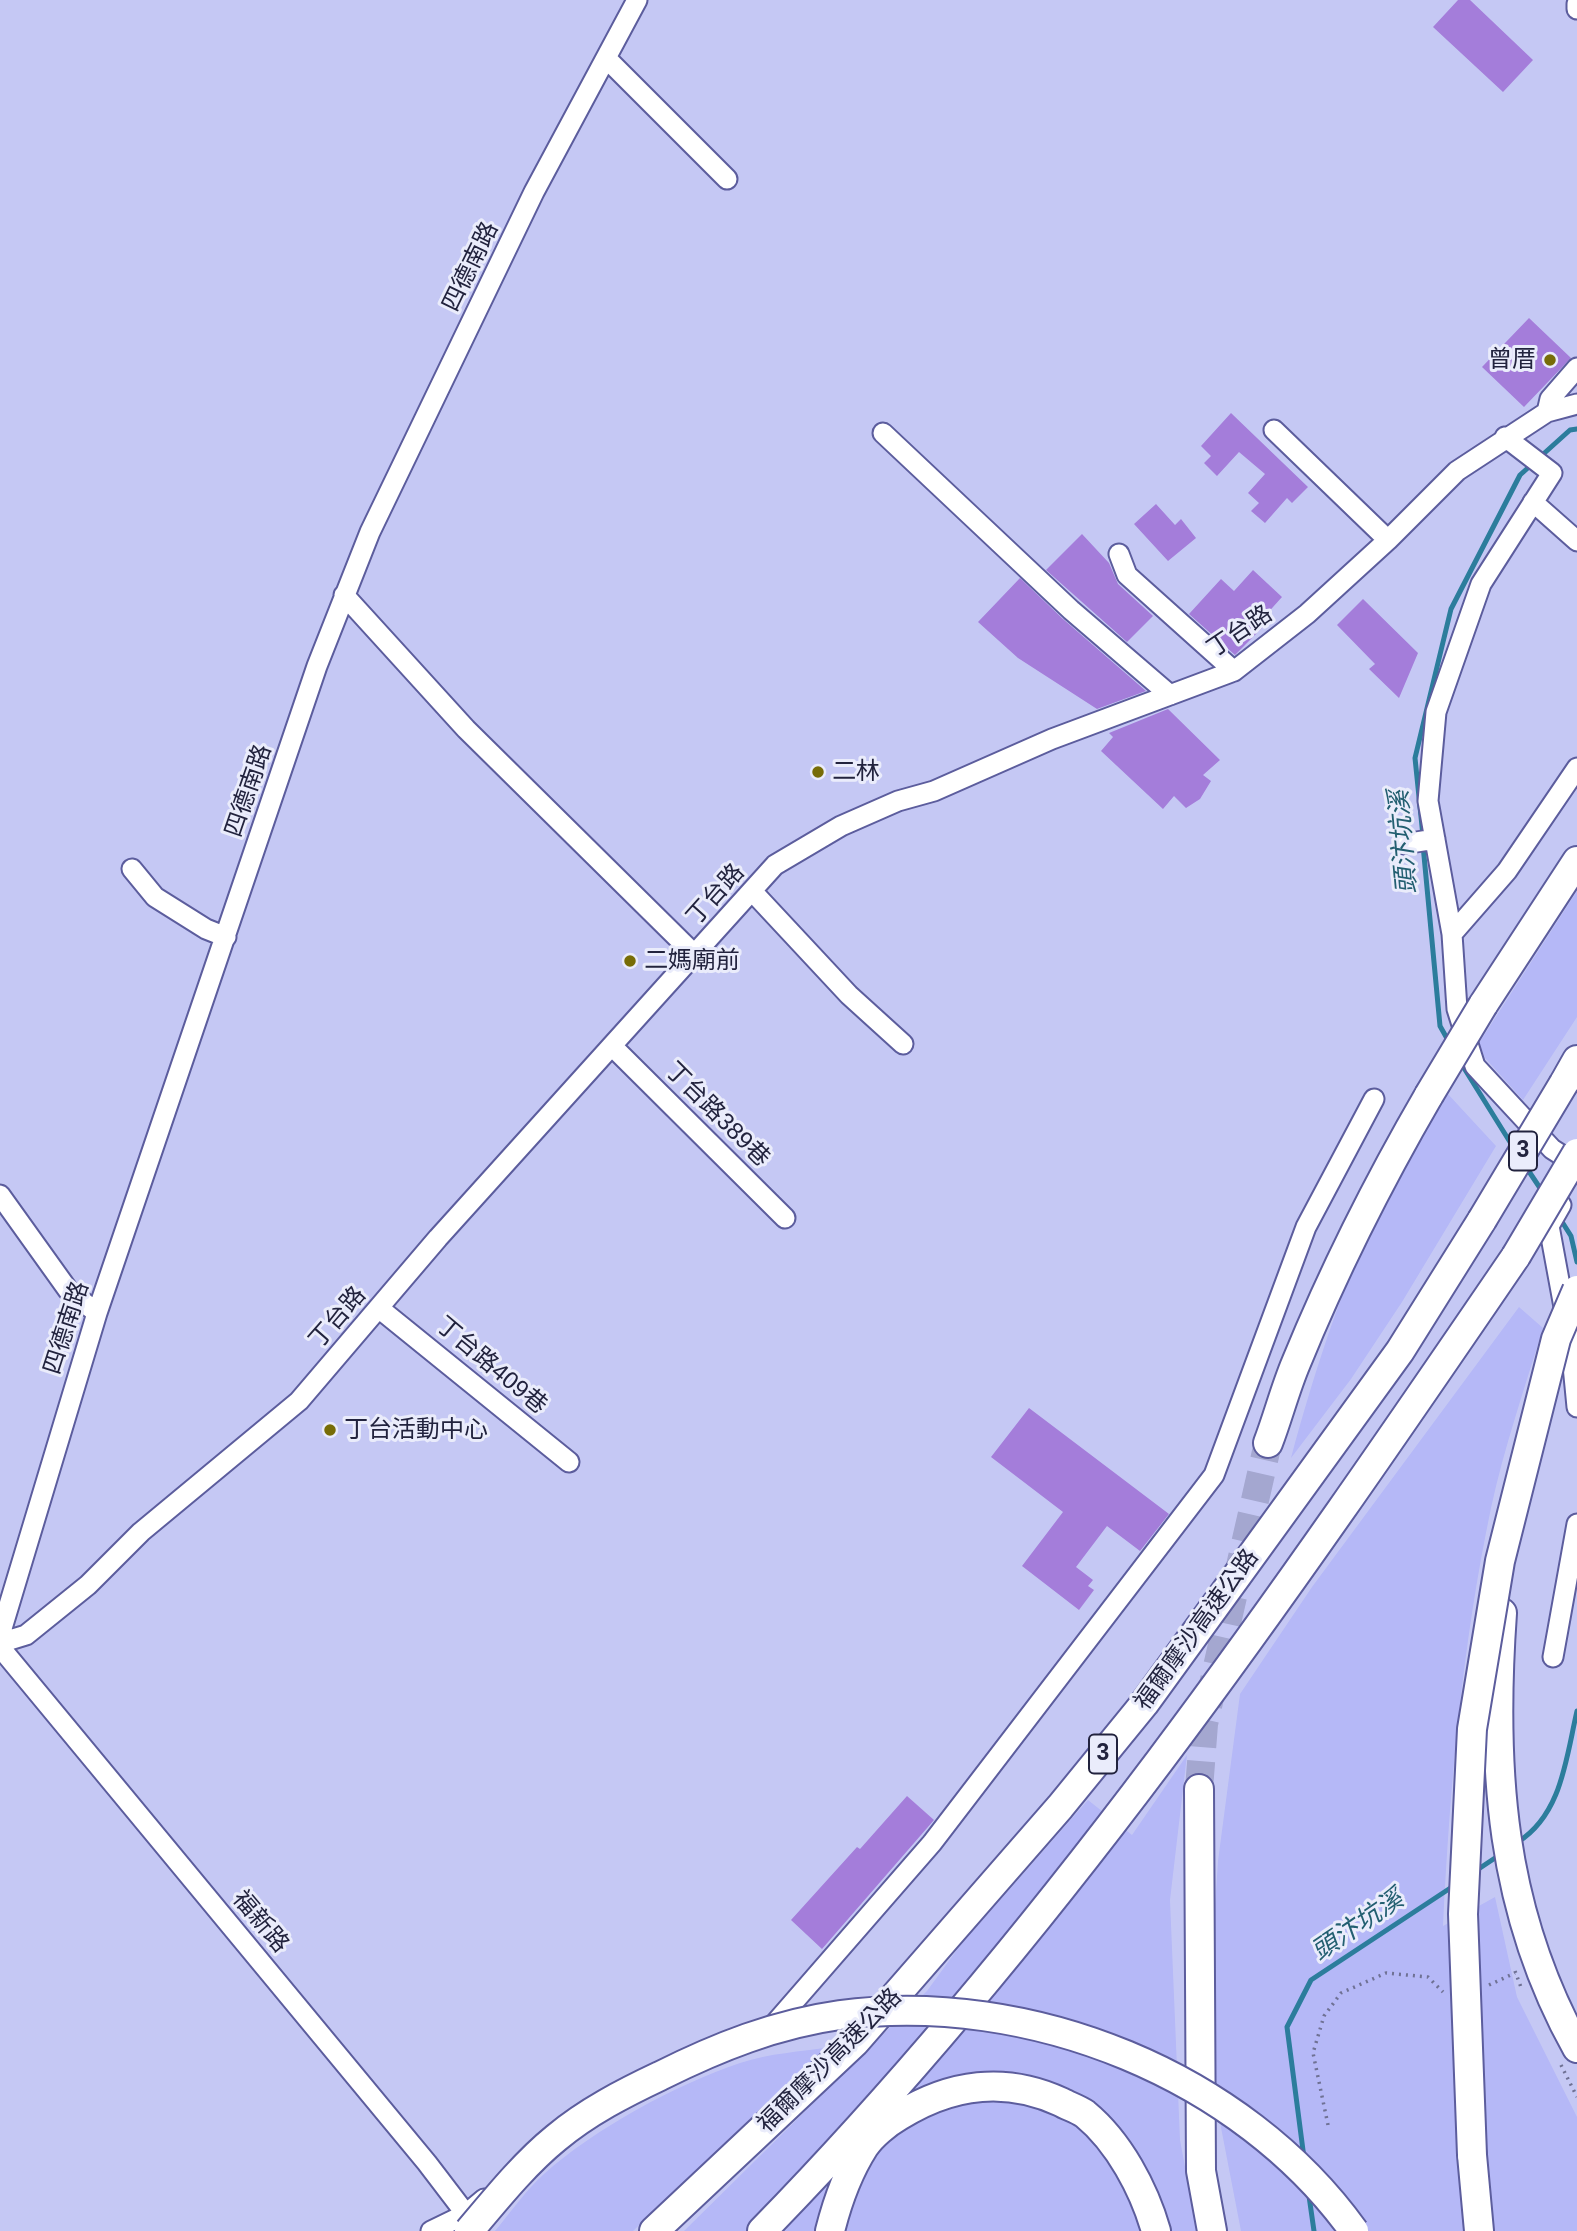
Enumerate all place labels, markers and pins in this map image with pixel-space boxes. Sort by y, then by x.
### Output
place label: 曾厝 [1488,346,1536,374]
marker: 曾厝 [1542,352,1558,368]
place label: 二林 [832,758,880,786]
marker: 二林 [810,764,826,780]
place label: 二媽廟前 [644,947,740,975]
marker: 二媽廟前 [622,953,638,969]
place label: 丁台活動中心 [344,1416,488,1444]
marker: 丁台活動中心 [322,1422,338,1438]

